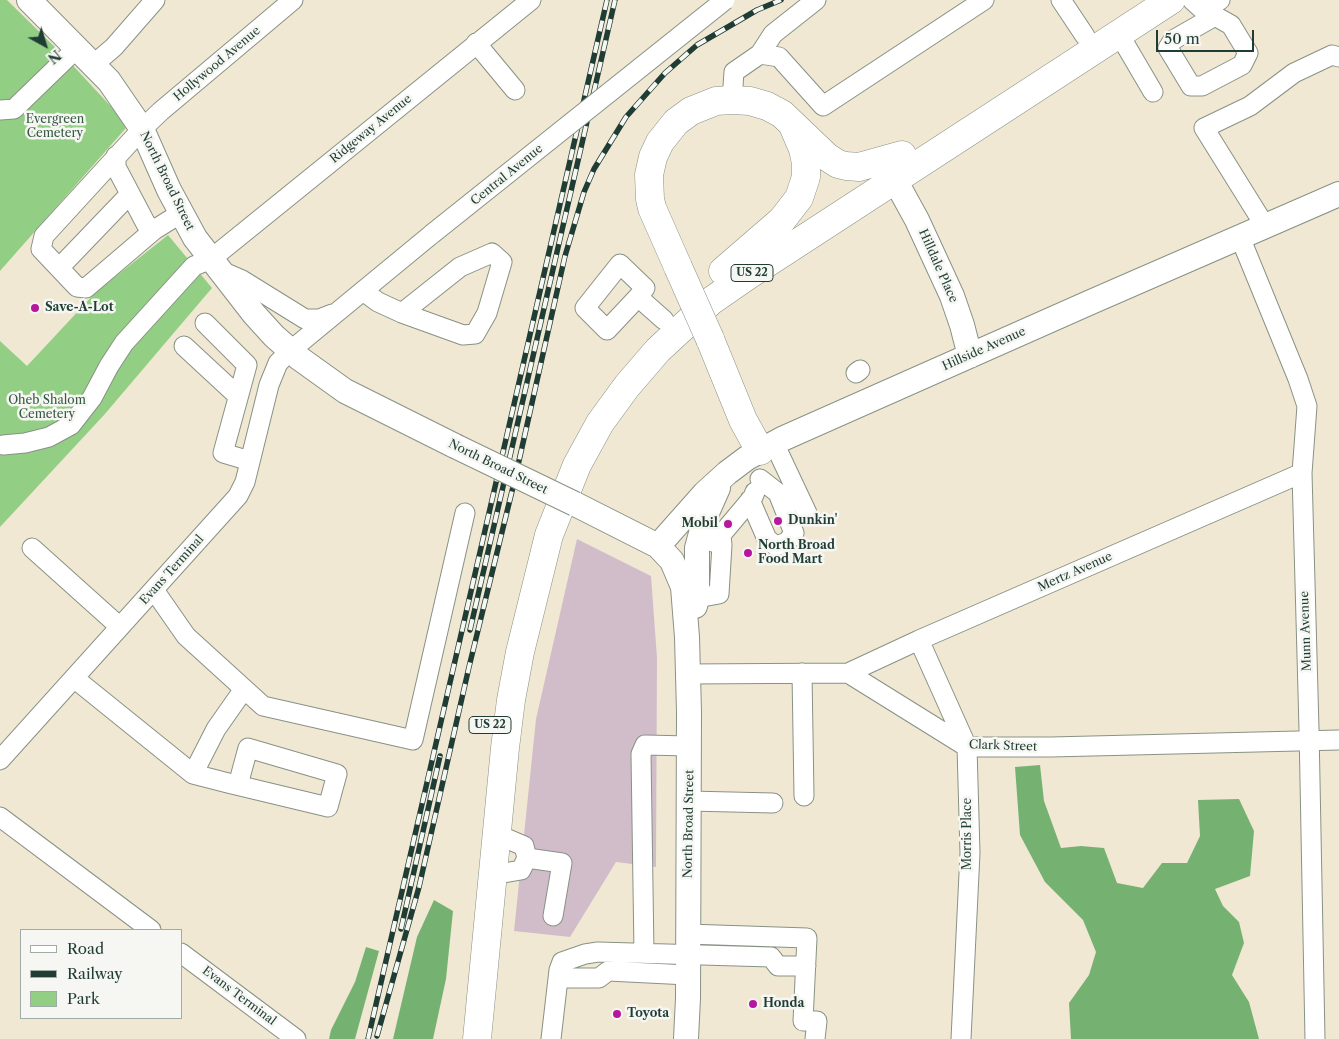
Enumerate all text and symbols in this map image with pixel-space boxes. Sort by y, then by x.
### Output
north arrow [20,20,70,70]
scale bar [1159,20,1256,52]
street label: Hollywood Avenue [171,24,263,104]
text: 50 m [1164,29,1200,48]
text: N [44,46,65,67]
street label: Ridgeway Avenue [327,92,415,166]
park label: Evergreen Cemetery [26,113,84,141]
street label: North Broad Street [137,129,197,233]
street label: Central Avenue [468,142,546,208]
street label: Hilldale Place [915,227,961,305]
road number: US 22 [731,264,773,282]
place label: Save-A-Lot [45,301,114,315]
marker: Save-A-Lot [29,302,41,314]
street label: Hillside Avenue [940,324,1028,374]
park label: Oheb Shalom Cemetery [8,394,86,422]
street label: North Broad Street [446,437,550,497]
place label: Dunkin' [788,514,837,528]
marker: Dunkin' [772,515,784,527]
place label: Mobil [682,517,718,531]
marker: Mobil [722,518,734,530]
street label: Evans Terminal [137,532,207,608]
place label: North Broad Food Mart [758,539,835,567]
marker: North Broad Food Mart [742,547,754,559]
street label: Mertz Avenue [1036,549,1114,595]
street label: Munn Avenue [1297,591,1315,671]
road number: US 22 [469,716,511,734]
street label: Clark Street [969,738,1037,754]
street label: North Broad Street [681,770,697,878]
street label: Morris Place [961,798,975,870]
legend [20,929,182,1019]
text: Road [67,939,104,958]
text: Railway [67,964,123,983]
street label: Evans Terminal [199,964,279,1028]
text: Park [67,989,100,1008]
place label: Honda [763,997,804,1011]
marker: Honda [747,998,759,1010]
place label: Toyota [627,1007,669,1021]
marker: Toyota [611,1008,623,1020]

